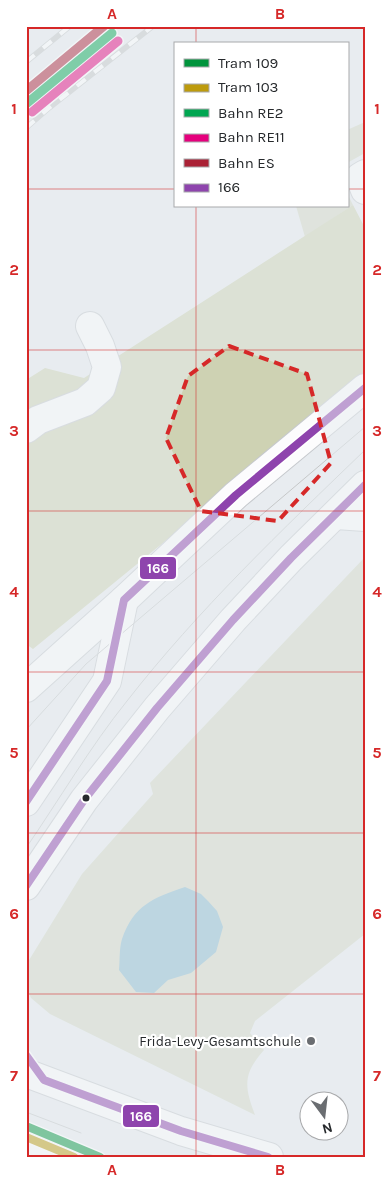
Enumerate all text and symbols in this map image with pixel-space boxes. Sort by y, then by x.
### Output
text: A [107,4,117,23]
text: B [275,4,285,23]
legend [174,42,348,208]
text: Tram 109 [218,54,278,72]
text: Tram 103 [218,78,278,96]
text: 1 [11,99,17,118]
text: 1 [374,99,380,118]
text: Bahn RE2 [218,104,284,122]
text: Bahn RE11 [218,128,285,146]
text: Bahn ES [218,154,275,172]
text: 166 [218,178,240,196]
text: 2 [9,260,19,279]
text: 2 [372,260,382,279]
text: 3 [9,421,19,440]
text: 3 [372,421,382,440]
line badge: 166 [139,556,177,580]
text: 166 [147,560,169,577]
text: 4 [9,582,19,601]
text: 4 [372,582,382,601]
text: 5 [9,743,19,762]
text: 5 [372,743,382,762]
unlabelled marker [81,793,91,803]
text: 6 [9,904,19,923]
text: 6 [372,904,382,923]
place label: Frida-Levy-Gesamtschule [139,1033,301,1050]
marker: Frida-Levy-Gesamtschule [305,1035,317,1047]
text: 7 [10,1066,18,1085]
text: 7 [373,1066,381,1085]
north arrow [298,1090,348,1140]
line badge: 166 [122,1104,160,1128]
text: 166 [130,1108,152,1125]
text: N [320,1119,334,1138]
text: A [107,1160,117,1179]
text: B [275,1160,285,1179]

